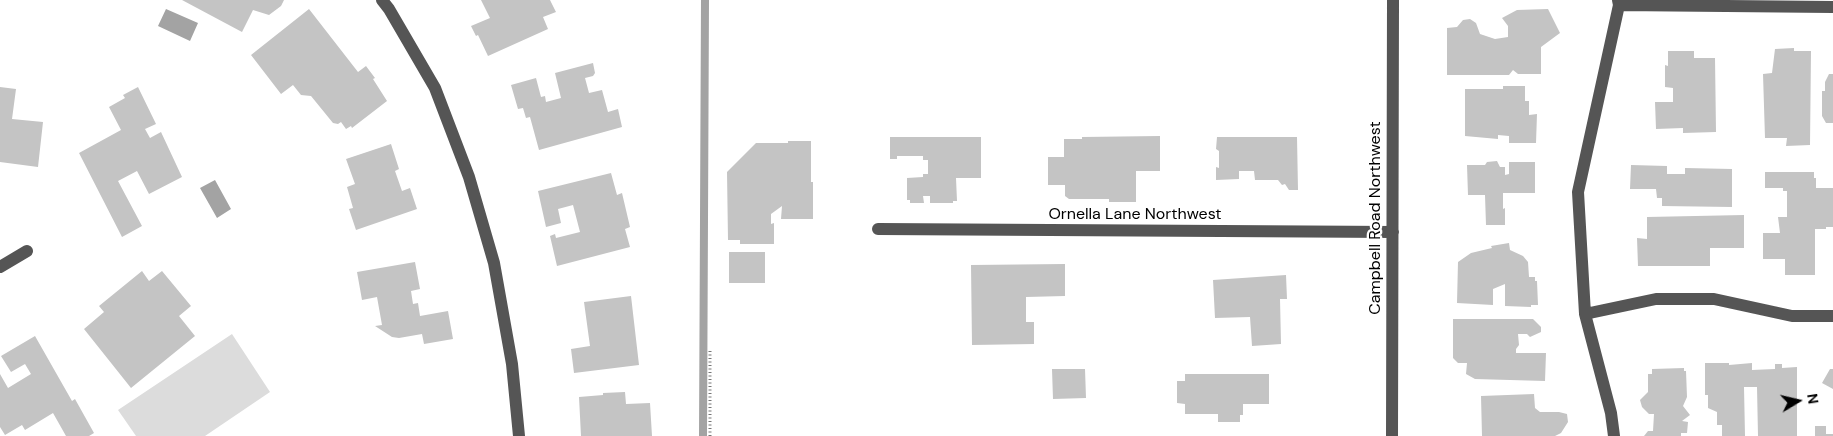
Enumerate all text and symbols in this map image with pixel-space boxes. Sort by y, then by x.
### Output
street label: Campbell Road Northwest [1366,121,1386,315]
street label: Ornella Lane Northwest [1048,205,1222,225]
north arrow [1773,376,1823,426]
text: N [1803,392,1823,405]

